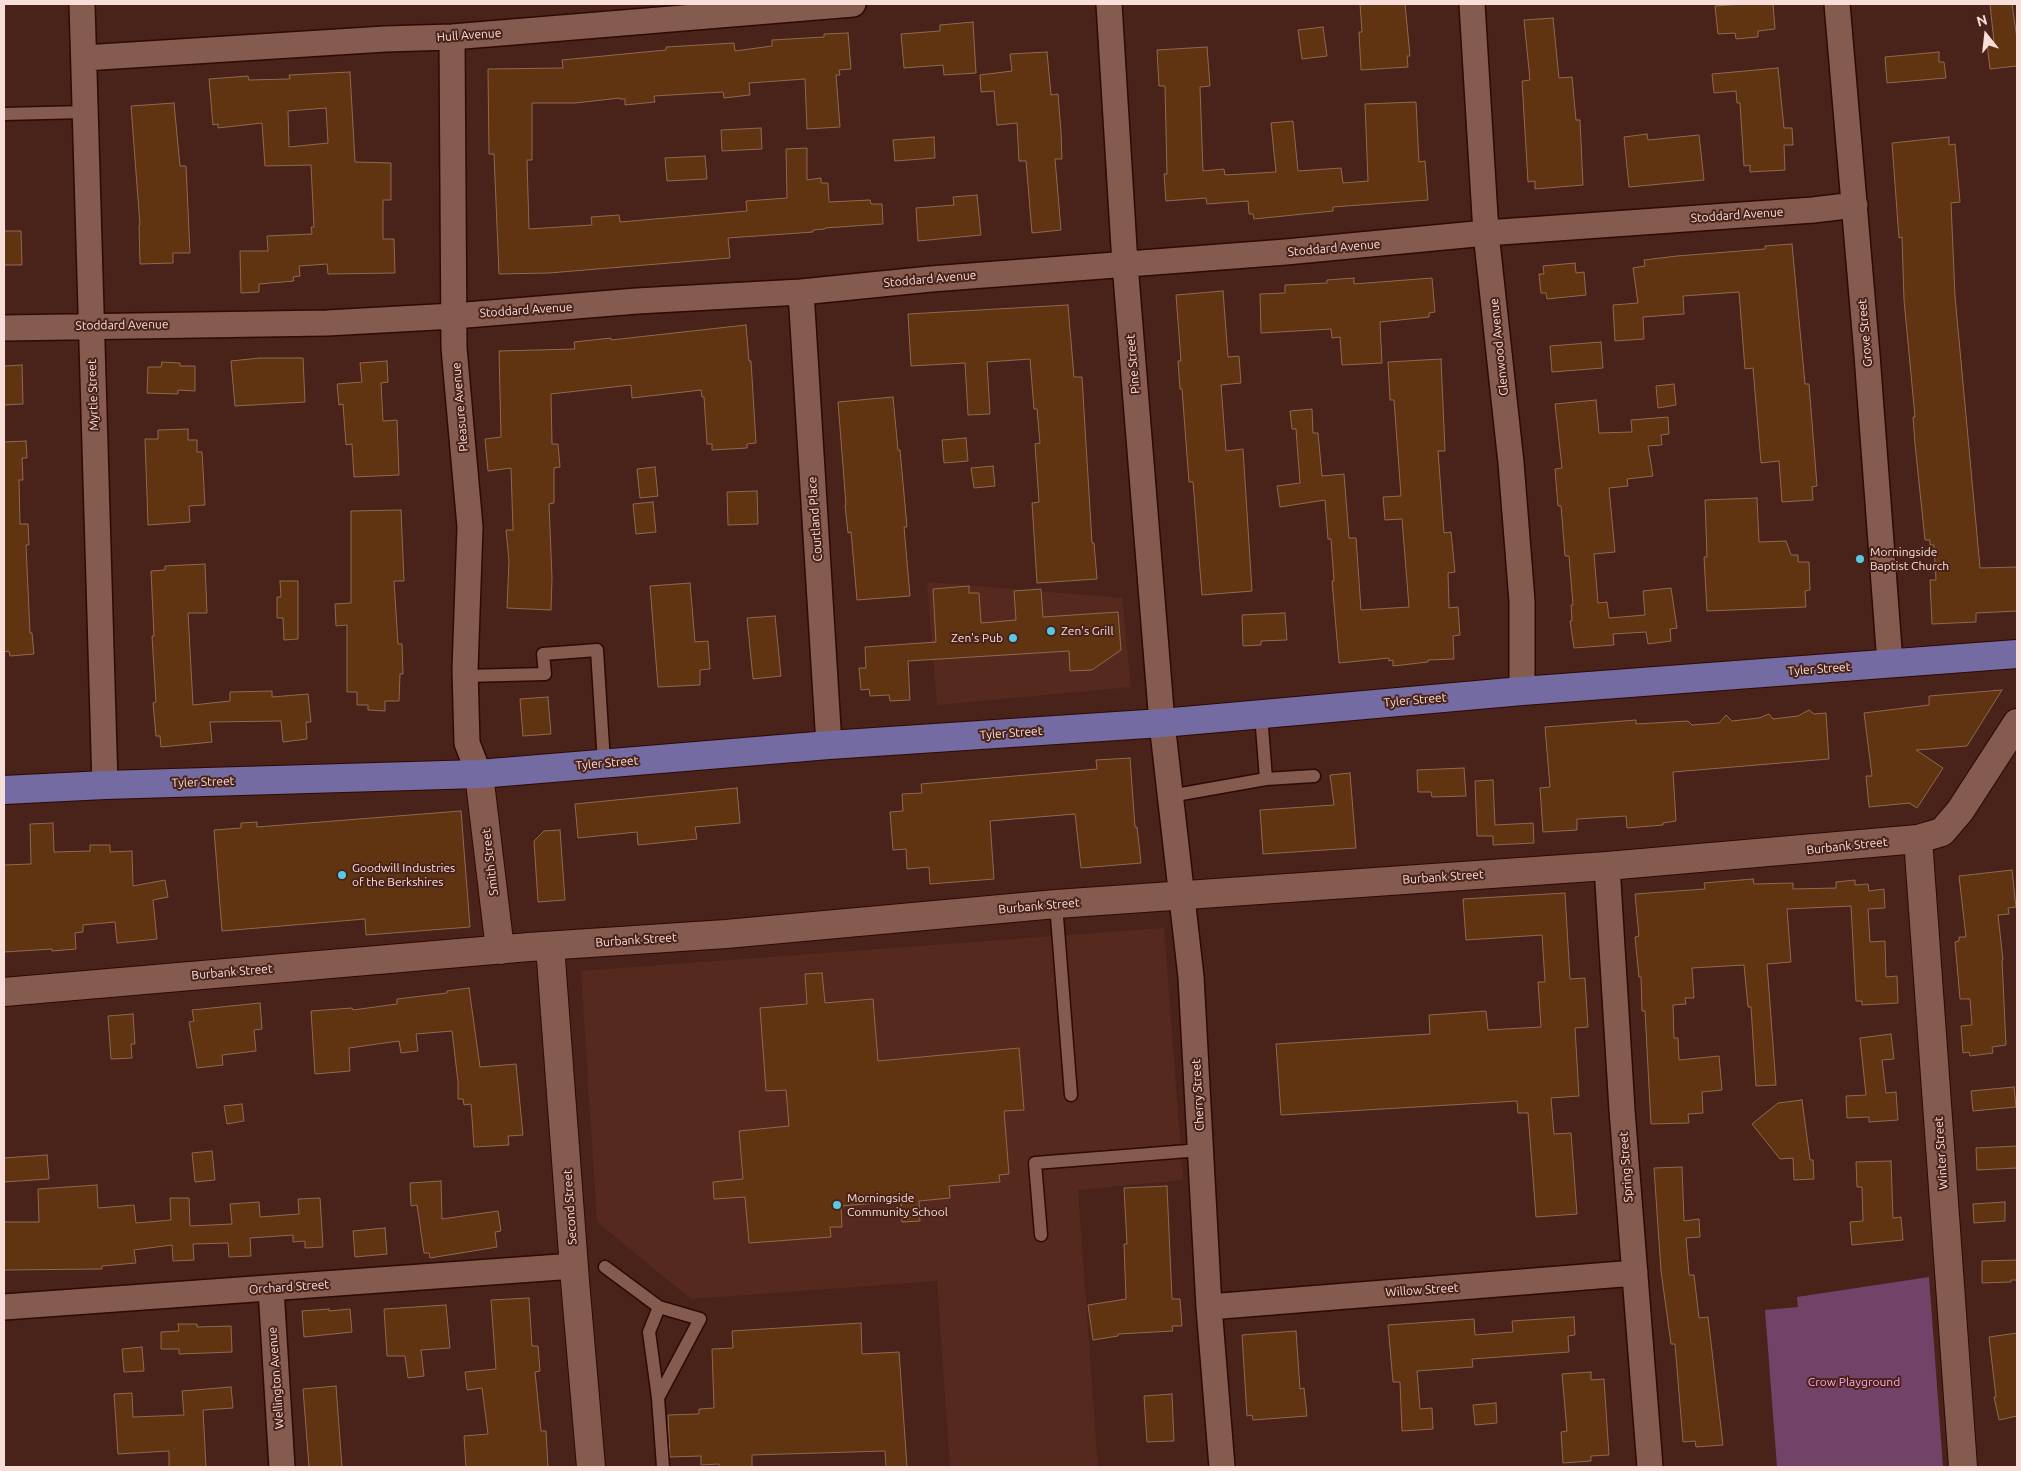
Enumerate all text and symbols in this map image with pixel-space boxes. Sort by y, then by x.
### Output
north arrow [1961,10,2011,60]
text: N [1975,11,1989,30]
street label: Hull Avenue [436,26,502,44]
street label: Stoddard Avenue [1690,205,1784,225]
street label: Stoddard Avenue [1287,237,1381,259]
street label: Stoddard Avenue [883,268,977,290]
street label: Glenwood Avenue [1487,297,1511,397]
street label: Grove Street [1855,298,1875,368]
street label: Stoddard Avenue [479,300,573,320]
street label: Stoddard Avenue [75,317,169,333]
street label: Pine Street [1123,334,1143,394]
street label: Myrtle Street [85,359,101,431]
street label: Pleasure Avenue [449,362,471,452]
street label: Courtland Place [805,476,825,562]
place label: Morningside Baptist Church [1870,545,1949,573]
marker: Morningside Baptist Church [1854,553,1866,565]
place label: Zen's Grill [1061,624,1114,638]
marker: Zen's Grill [1045,625,1057,637]
place label: Zen's Pub [951,631,1003,645]
marker: Zen's Pub [1007,632,1019,644]
street label: Tyler Street [1787,660,1851,678]
street label: Tyler Street [1383,690,1447,710]
street label: Tyler Street [979,724,1043,742]
street label: Tyler Street [575,753,639,773]
street label: Tyler Street [171,774,235,790]
street label: Smith Street [479,828,501,896]
street label: Burbank Street [1806,835,1888,857]
place label: Goodwill Industries of the Berkshires [352,861,455,889]
street label: Burbank Street [1402,867,1484,887]
marker: Goodwill Industries of the Berkshires [336,869,348,881]
street label: Burbank Street [998,895,1080,917]
street label: Burbank Street [595,930,677,950]
street label: Burbank Street [191,961,273,983]
street label: Cherry Street [1189,1059,1207,1131]
street label: Winter Street [1931,1116,1951,1190]
street label: Spring Street [1616,1131,1636,1203]
street label: Second Street [560,1169,580,1245]
place label: Morningside Community School [847,1191,948,1219]
marker: Morningside Community School [831,1199,843,1211]
street label: Orchard Street [248,1277,330,1297]
street label: Willow Street [1385,1280,1459,1300]
street label: Wellington Avenue [265,1327,287,1429]
park label: Crow Playground [1808,1375,1900,1389]

